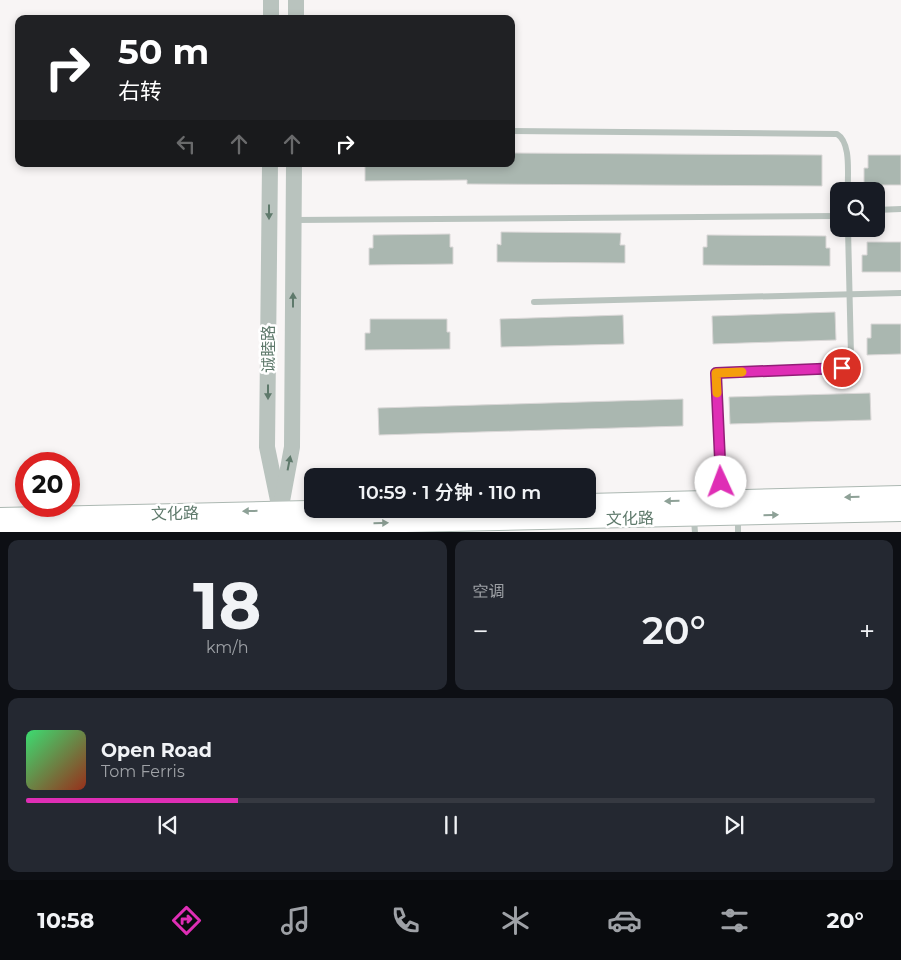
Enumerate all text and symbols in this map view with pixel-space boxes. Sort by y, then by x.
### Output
text: 50 m [118,30,209,73]
icon: right [35,35,100,100]
text: 右转 [118,78,162,105]
icon: left [172,130,200,158]
icon: ahead [225,130,253,158]
icon: ahead [278,130,306,158]
icon: right [331,130,359,158]
map controls [830,182,885,237]
button: search [830,182,885,237]
one-way arrow [265,205,273,221]
one-way arrow [289,292,297,308]
street label: 诚睦路 [259,325,278,373]
pin [821,347,863,389]
icon: arrive [828,354,856,382]
one-way arrow [264,385,272,401]
speed limit sign: 20 [15,452,80,517]
one-way arrow [286,454,294,470]
position arrow [694,455,746,507]
text: 10:59 · 1 分钟 · 110 m [359,481,541,504]
one-way arrow [844,493,860,501]
one-way arrow [664,497,680,505]
street label: 文化路 [151,504,199,523]
one-way arrow [241,507,257,515]
street label: 文化路 [606,509,654,528]
one-way arrow [763,510,779,518]
one-way arrow [373,519,389,527]
text: 18 [193,566,261,645]
text: 空调 [473,582,505,601]
text: 20° [642,607,706,654]
text: − [473,614,489,648]
text: + [859,614,875,648]
text: km/h [206,638,249,657]
text: Open Road [101,739,212,762]
text: Tom Ferris [101,762,185,781]
icon: previous [154,811,182,839]
icon: pause [437,811,465,839]
icon: next [720,811,748,839]
icon: directions [169,903,204,938]
icon: music [278,903,313,938]
icon: phone [388,903,423,938]
icon: climate [498,903,533,938]
icon: car [607,903,642,938]
icon: filters [717,903,752,938]
text: 10:58 [37,907,94,934]
text: 20° [827,907,864,934]

